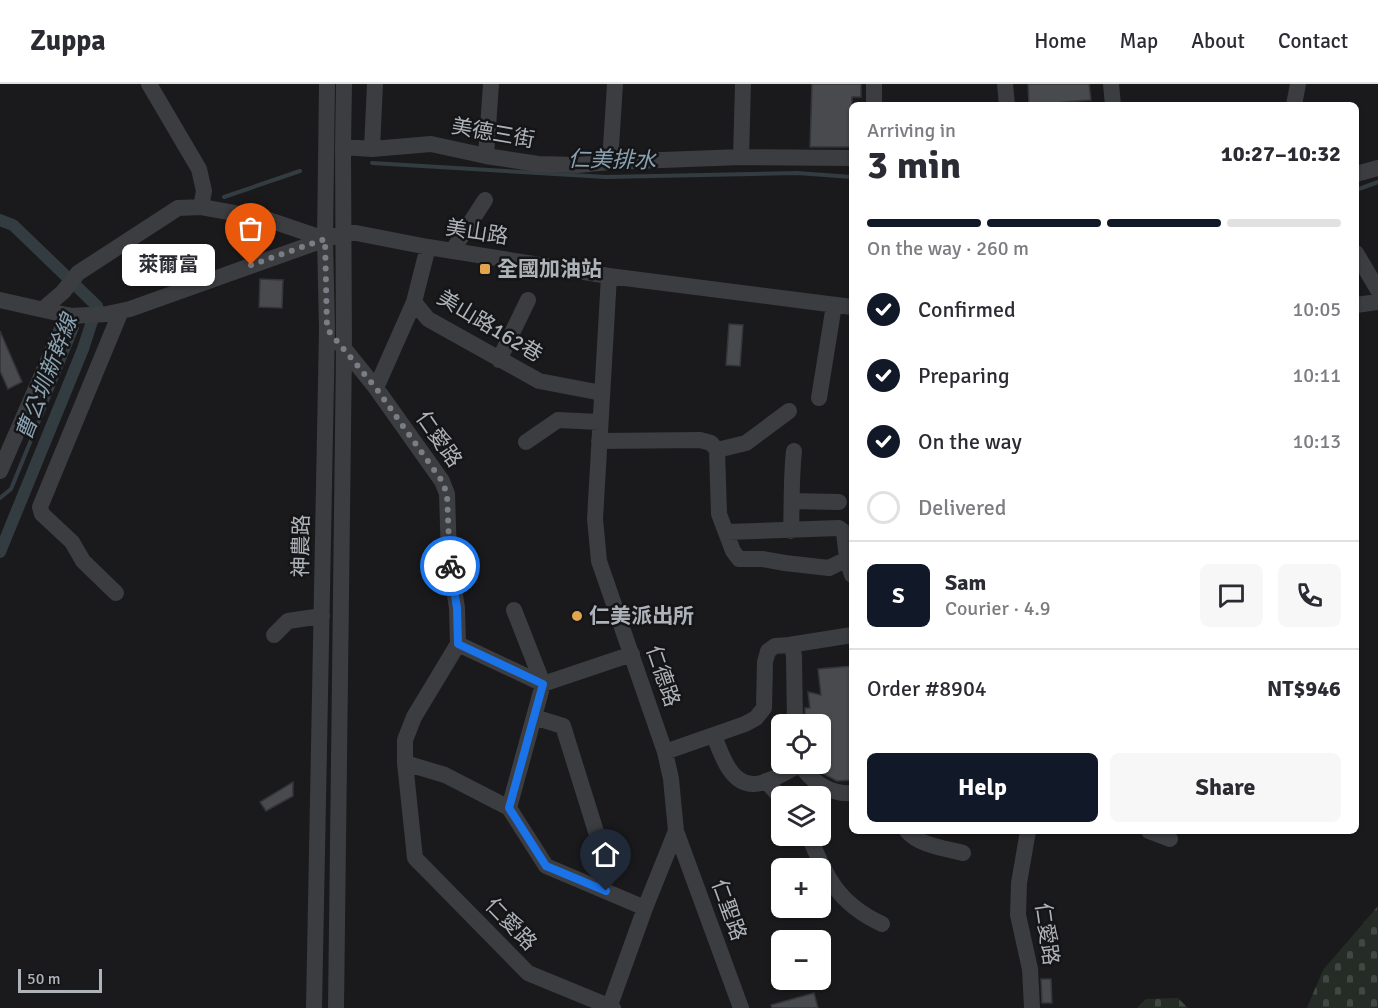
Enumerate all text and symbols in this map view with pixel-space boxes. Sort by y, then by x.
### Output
text: Zuppa [30,24,106,58]
text: Home [1034,28,1087,54]
text: Map [1120,28,1158,54]
text: About [1191,28,1245,54]
text: Contact [1278,28,1348,54]
street label: 美德三街 [449,113,537,153]
text: Arriving in [867,118,956,143]
text: 10:27–10:32 [1221,140,1341,167]
text: 3 min [867,141,961,189]
water label: 仁美排水 [568,145,657,174]
pin [225,203,276,265]
icon: bag [234,212,267,245]
street label: 美山路 [444,214,510,250]
text: On the way · 260 m [867,236,1029,261]
callout: 萊爾富 [122,244,215,286]
text: 萊爾富 [139,252,199,277]
place label: 全國加油站 [497,256,602,282]
marker: 全國加油站 [478,262,492,276]
street label: 美山路162巷 [433,284,547,368]
icon: check [867,293,900,326]
text: Confirmed [918,296,1016,323]
text: 10:05 [1292,297,1341,322]
water label: 曹公圳新幹線 [10,308,84,444]
icon: check [867,359,900,392]
text: Preparing [918,362,1010,389]
text: 10:11 [1292,363,1341,388]
street label: 仁愛路 [410,406,468,472]
icon: check [867,425,900,458]
text: On the way [918,428,1022,455]
text: 10:13 [1292,429,1341,454]
text: Delivered [918,494,1006,521]
street label: 神農路 [287,514,315,578]
courier [420,536,480,596]
icon: bike [434,550,467,583]
button: chat [1200,564,1263,627]
button: phone [1278,564,1341,627]
text: Sam [945,569,986,596]
text: S [892,582,905,609]
text: Courier · 4.9 [945,596,1051,621]
place label: 仁美派出所 [589,603,694,629]
marker: 仁美派出所 [570,609,584,623]
street label: 仁德路 [640,642,686,710]
text: Order #8904 [867,675,987,702]
text: NT$946 [1267,675,1341,702]
map controls [771,714,831,990]
button: locate [771,714,831,774]
button: Help [867,753,1098,822]
button: Share [1110,753,1341,822]
button: layers [771,786,831,846]
pin [580,829,631,891]
icon: home [589,838,622,871]
button: + [771,858,831,918]
street label: 仁聖路 [706,876,752,944]
street label: 仁愛路 [480,892,542,956]
street label: 仁愛路 [1030,901,1064,967]
button: − [771,930,831,990]
scale bar [18,966,102,994]
text: 50 m [27,969,61,989]

